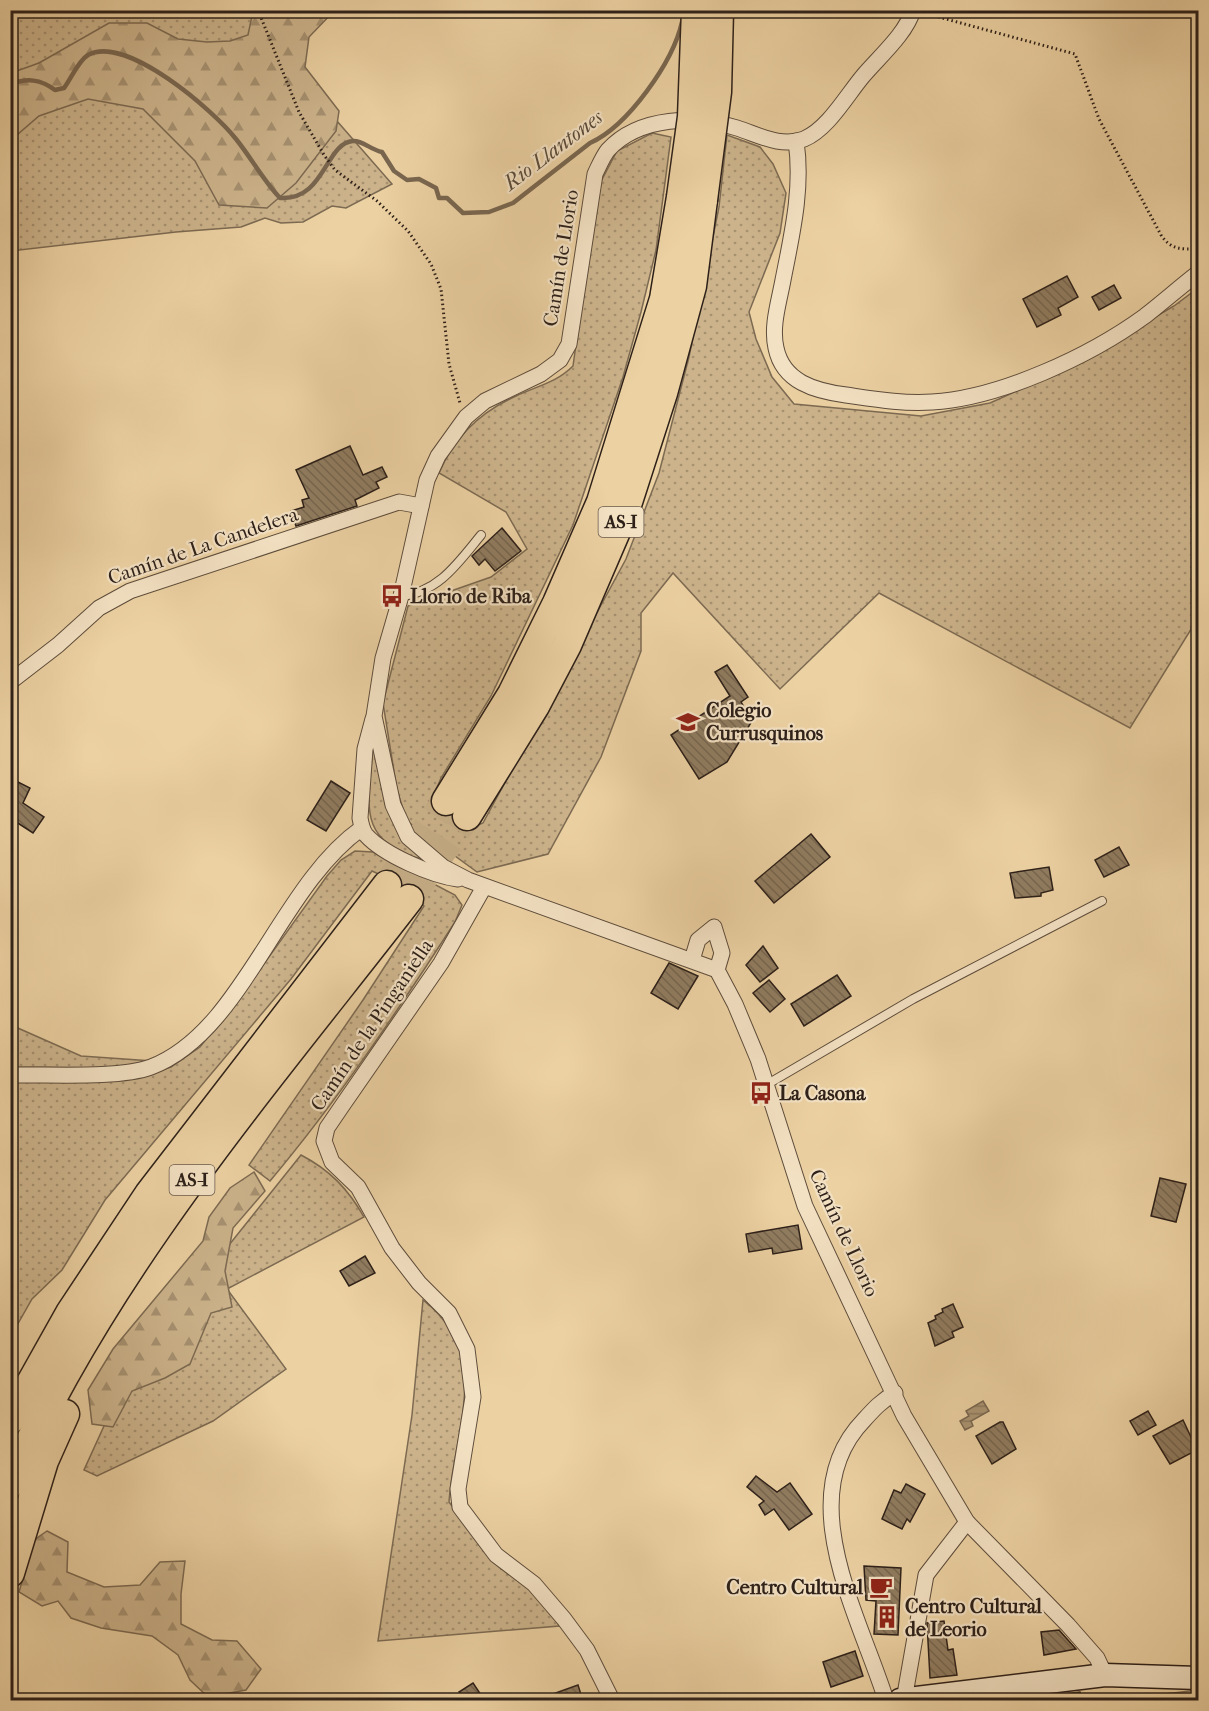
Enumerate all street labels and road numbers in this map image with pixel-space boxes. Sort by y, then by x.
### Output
street label: Camín de Llorio [539,188,583,328]
street label: Camín de La Candelera [105,502,302,589]
road number: AS-I [598,507,644,537]
street label: Camín de la Pinganiella [306,934,439,1115]
road number: AS-I [170,1165,214,1195]
street label: Camín de Llorio [804,1166,884,1300]

